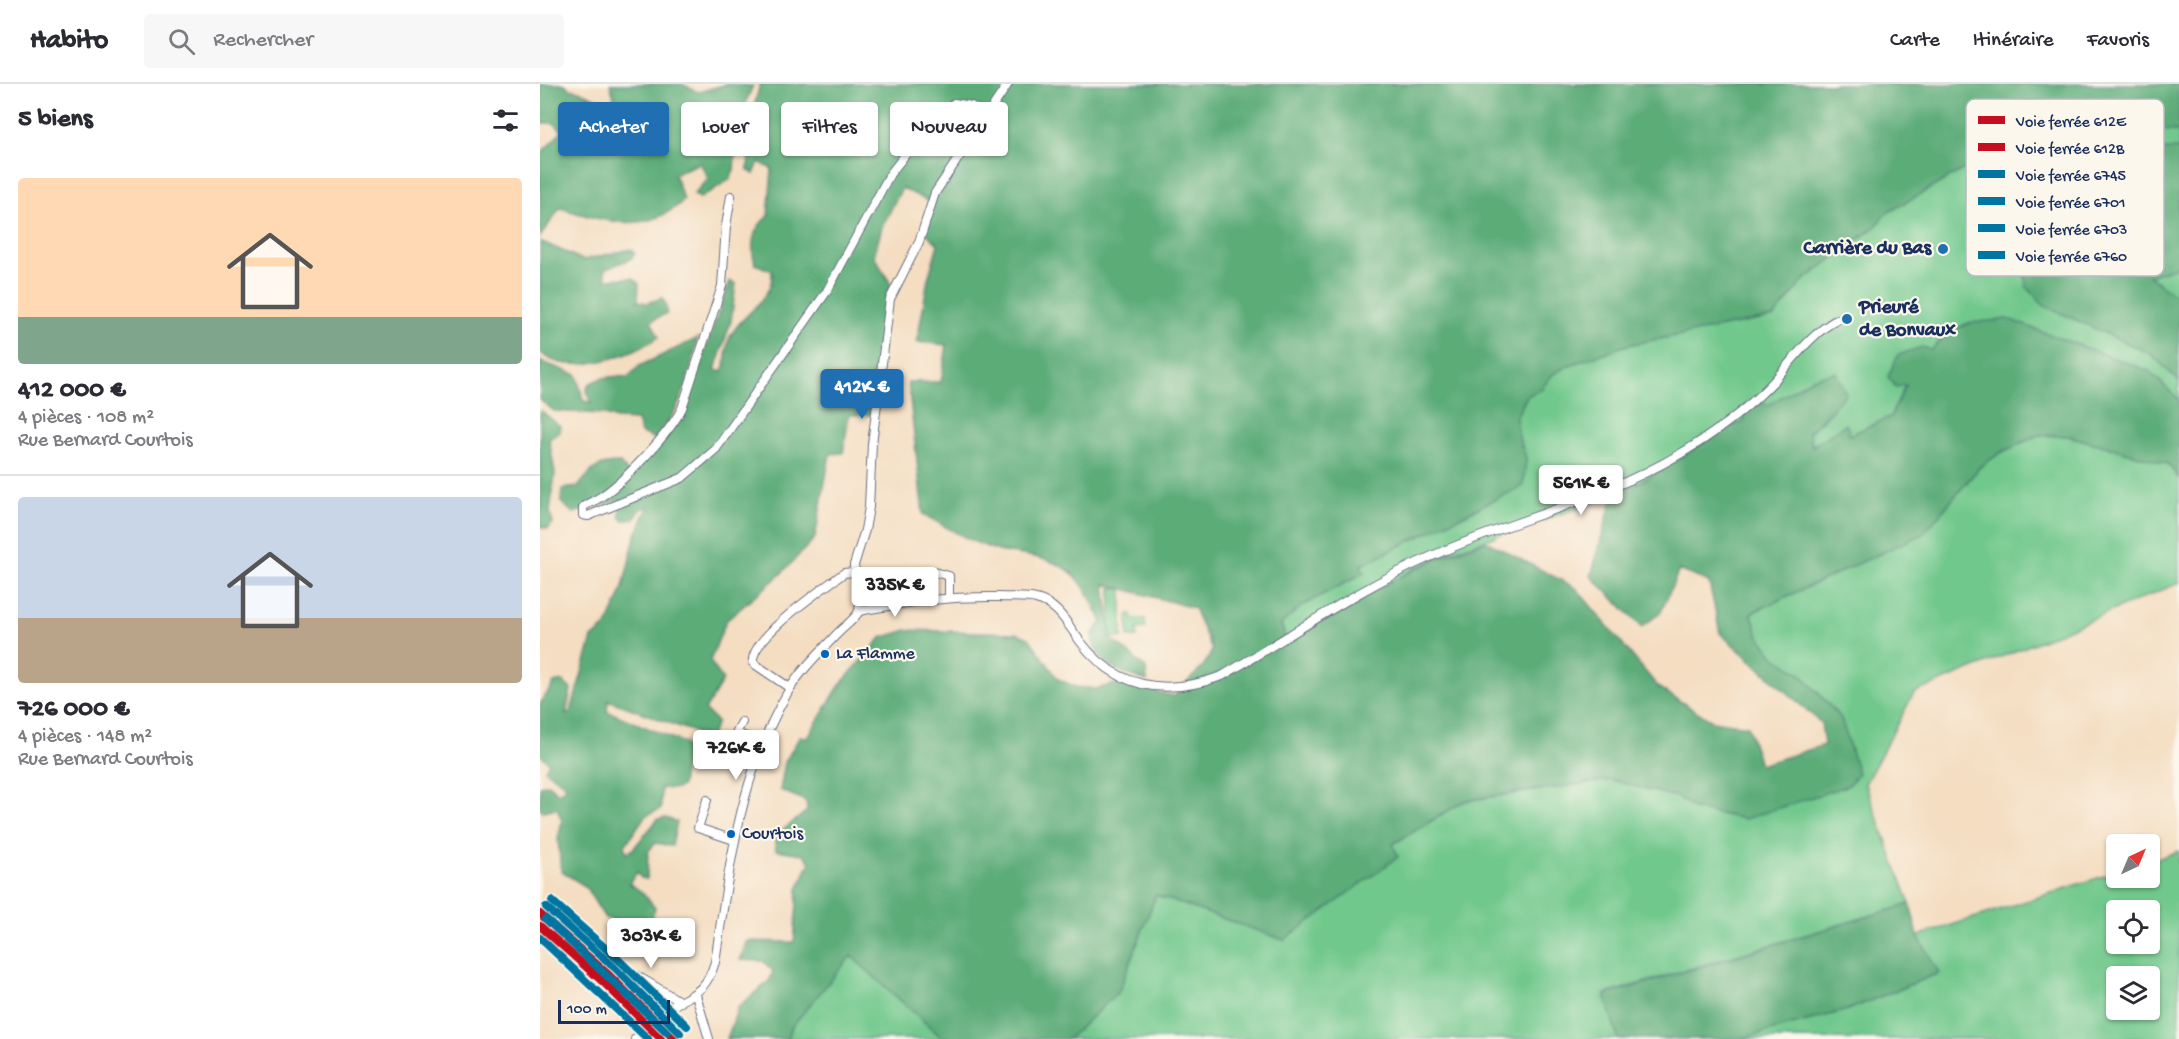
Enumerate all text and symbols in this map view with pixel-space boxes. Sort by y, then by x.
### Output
search box [144,14,564,68]
text: Habito [30,25,108,58]
icon: search [165,25,198,58]
text: Rechercher [213,28,313,54]
text: Carte [1890,29,1940,54]
text: Itinéraire [1973,29,2054,54]
text: Favoris [2087,29,2149,54]
legend [1966,99,2164,276]
chip: Acheter [558,102,669,156]
chip: Louer [681,102,769,156]
chip: Filtres [781,102,878,156]
chip: Nouveau [890,102,1008,156]
icon: filters [489,104,522,137]
text: 5 biens [18,105,93,136]
text: Voie ferrée 612E [2015,114,2127,133]
text: Voie ferrée 612B [2015,141,2125,160]
text: Voie ferrée 6745 [2015,168,2126,187]
text: Voie ferrée 6701 [2015,195,2125,214]
icon: home [216,217,324,325]
text: Voie ferrée 6703 [2015,222,2127,241]
place label: Carrière du Bas [1803,238,1933,261]
marker: Carrière du Bas [1936,242,1950,256]
text: Voie ferrée 6760 [2015,249,2127,268]
place label: Prieuré de Bonvaux [1858,297,1956,343]
marker: Prieuré de Bonvaux [1840,312,1854,326]
pin: 412K € [813,369,911,420]
text: 412 000 € [18,376,126,407]
text: 412K € [835,377,890,400]
text: 4 pièces · 108 m² [18,407,154,430]
text: Rue Bernard Courtois [18,430,193,453]
pin: 561K € [1532,465,1630,516]
text: 561K € [1553,473,1609,496]
icon: home [216,536,324,644]
pin: 335K € [846,567,944,618]
text: 335K € [866,575,924,598]
place label: La Flamme [836,644,916,665]
marker: La Flamme [819,648,831,660]
text: 726 000 € [18,695,130,726]
text: 4 pièces · 148 m² [18,726,152,749]
pin: 726K € [687,730,785,781]
text: 726K € [707,738,765,761]
text: Rue Bernard Courtois [18,749,193,772]
place label: Courtois [742,824,805,845]
marker: Courtois [725,828,737,840]
north arrow [2106,834,2160,888]
map controls [2106,834,2160,1020]
button: locate [2106,900,2160,954]
pin: 303K € [602,918,700,969]
text: 303K € [621,926,681,949]
button: layers [2106,966,2160,1020]
scale bar [558,997,670,1024]
text: 100 m [567,1001,607,1020]

